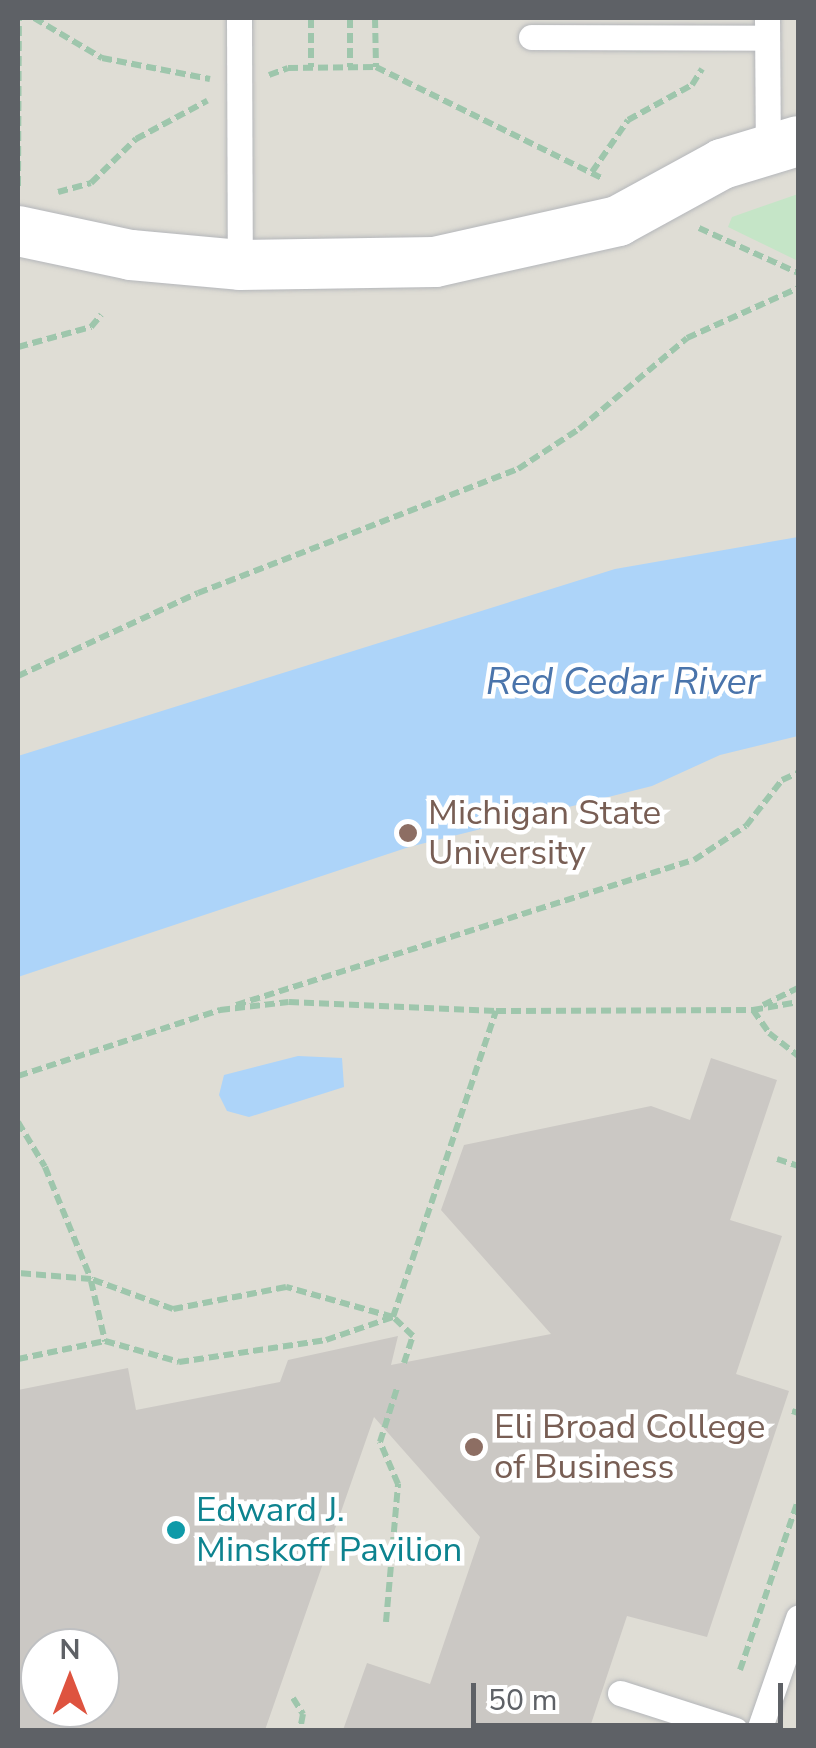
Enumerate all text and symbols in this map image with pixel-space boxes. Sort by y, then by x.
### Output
water label: Red Cedar River [486,659,760,705]
place label: Michigan State University [428,792,661,874]
marker: Michigan State University [397,822,419,844]
place label: Eli Broad College of Business [494,1406,765,1488]
marker: Eli Broad College of Business [463,1436,485,1458]
place label: Edward J. Minskoff Pavilion [196,1489,462,1571]
marker: Edward J. Minskoff Pavilion [165,1519,187,1541]
north arrow [20,1628,120,1728]
text: N [60,1631,80,1669]
scale bar [476,1663,788,1725]
text: 50 m [488,1680,557,1721]

